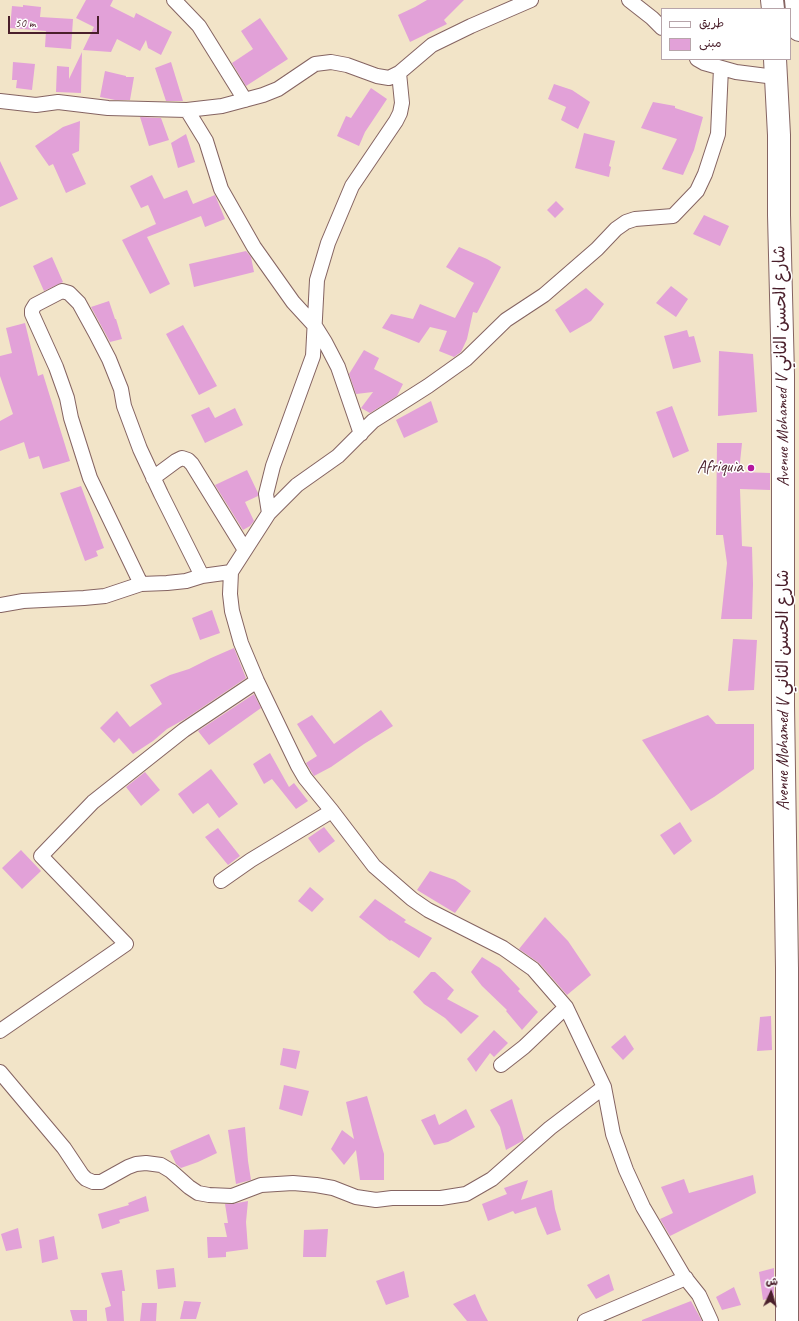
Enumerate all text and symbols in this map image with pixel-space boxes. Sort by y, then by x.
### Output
scale bar [10,8,101,34]
legend [661,8,791,60]
text: 50 m [15,15,35,31]
text: طريق [699,15,724,31]
text: مبنى [699,35,722,51]
street label: Avenue Mohamed V شارع الحسن الثاني [770,245,794,487]
place label: Afriquia [697,458,743,478]
marker: Afriquia [746,463,756,473]
street label: Avenue Mohamed V شارع الحسن الثاني [774,569,794,811]
north arrow [751,1273,791,1313]
text: ش [765,1274,778,1288]

